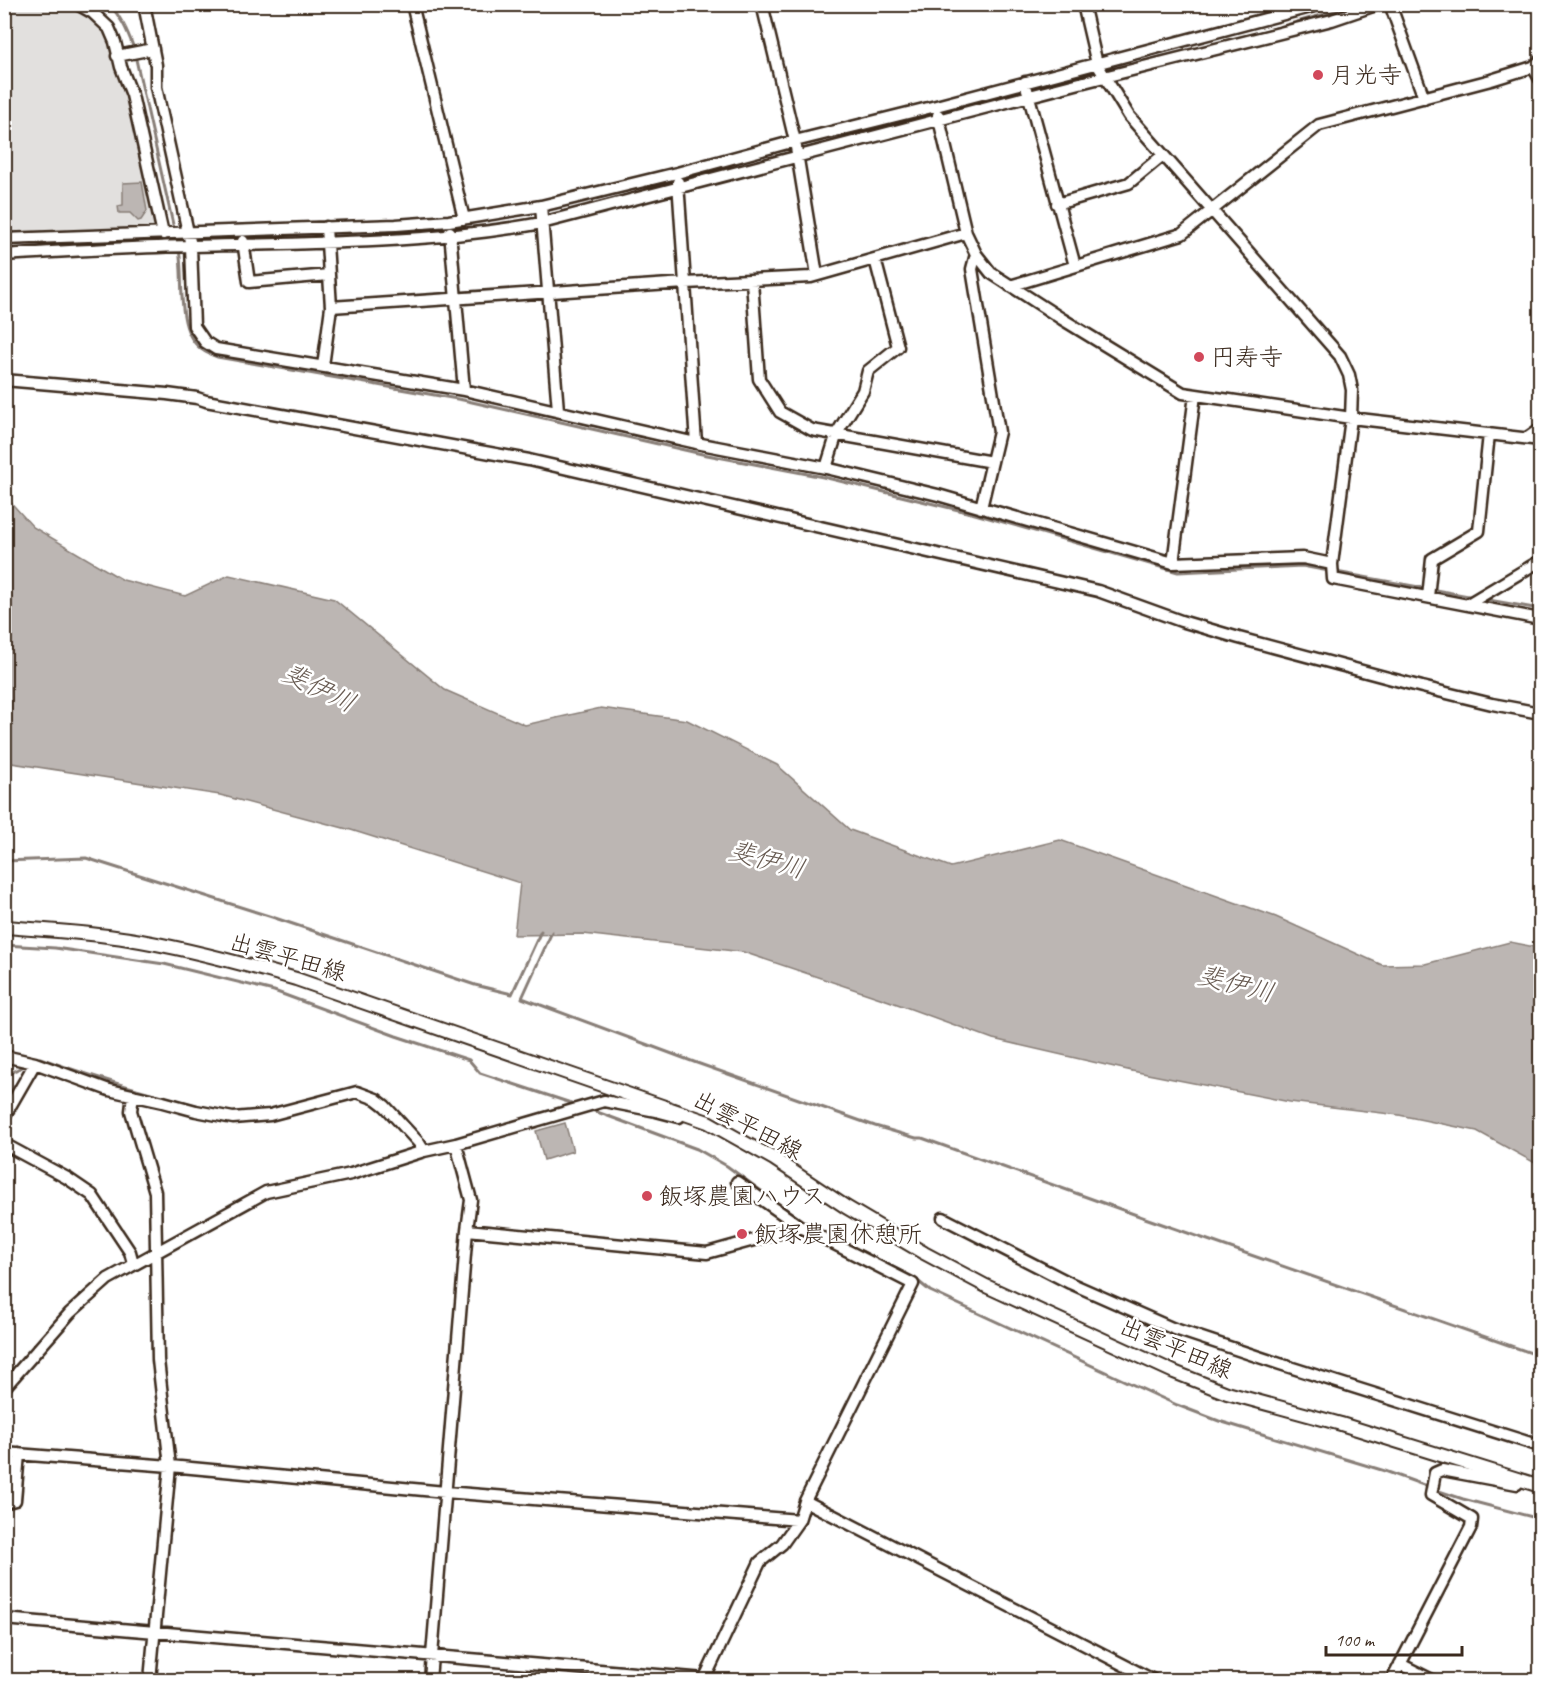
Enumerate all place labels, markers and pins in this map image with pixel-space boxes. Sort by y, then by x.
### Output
place label: 月光寺 [1330,60,1402,90]
marker: 月光寺 [1311,68,1325,82]
place label: 円寿寺 [1211,342,1283,372]
marker: 円寿寺 [1192,350,1206,364]
place label: 飯塚農園ハウス [659,1181,826,1211]
marker: 飯塚農園ハウス [640,1189,654,1203]
place label: 飯塚農園休憩所 [754,1219,922,1249]
marker: 飯塚農園休憩所 [735,1227,749,1241]

